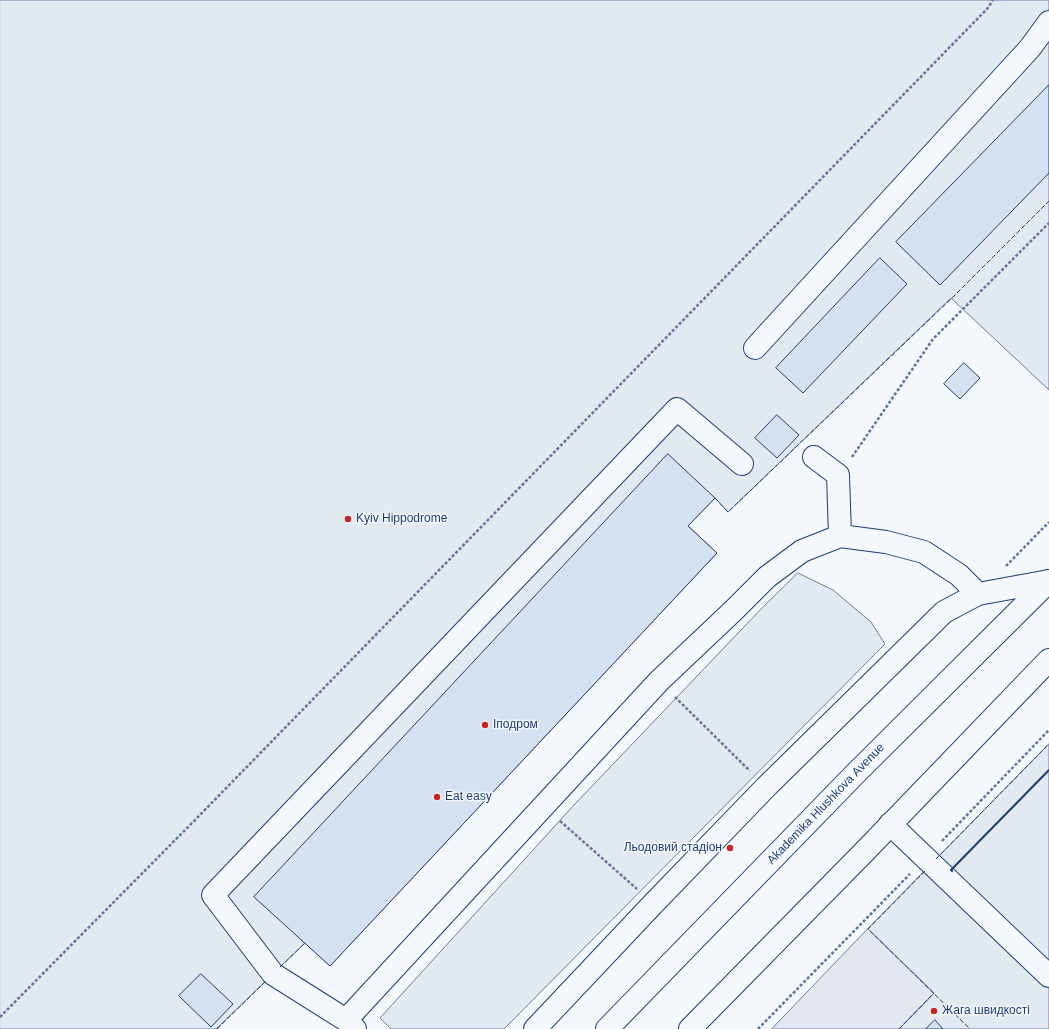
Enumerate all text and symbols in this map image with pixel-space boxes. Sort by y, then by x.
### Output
place label: Kyiv Hippodrome [356,512,447,526]
marker: Kyiv Hippodrome [343,514,353,524]
place label: Іподром [493,718,538,732]
marker: Іподром [480,720,490,730]
street label: Akademika Hlushkova Avenue [764,741,888,867]
place label: Eat easy [445,790,492,804]
marker: Eat easy [432,792,442,802]
place label: Льодовий стадіон [624,841,722,855]
marker: Льодовий стадіон [725,843,735,853]
place label: Жага швидкості [942,1004,1030,1018]
marker: Жага швидкості [929,1006,939,1016]

